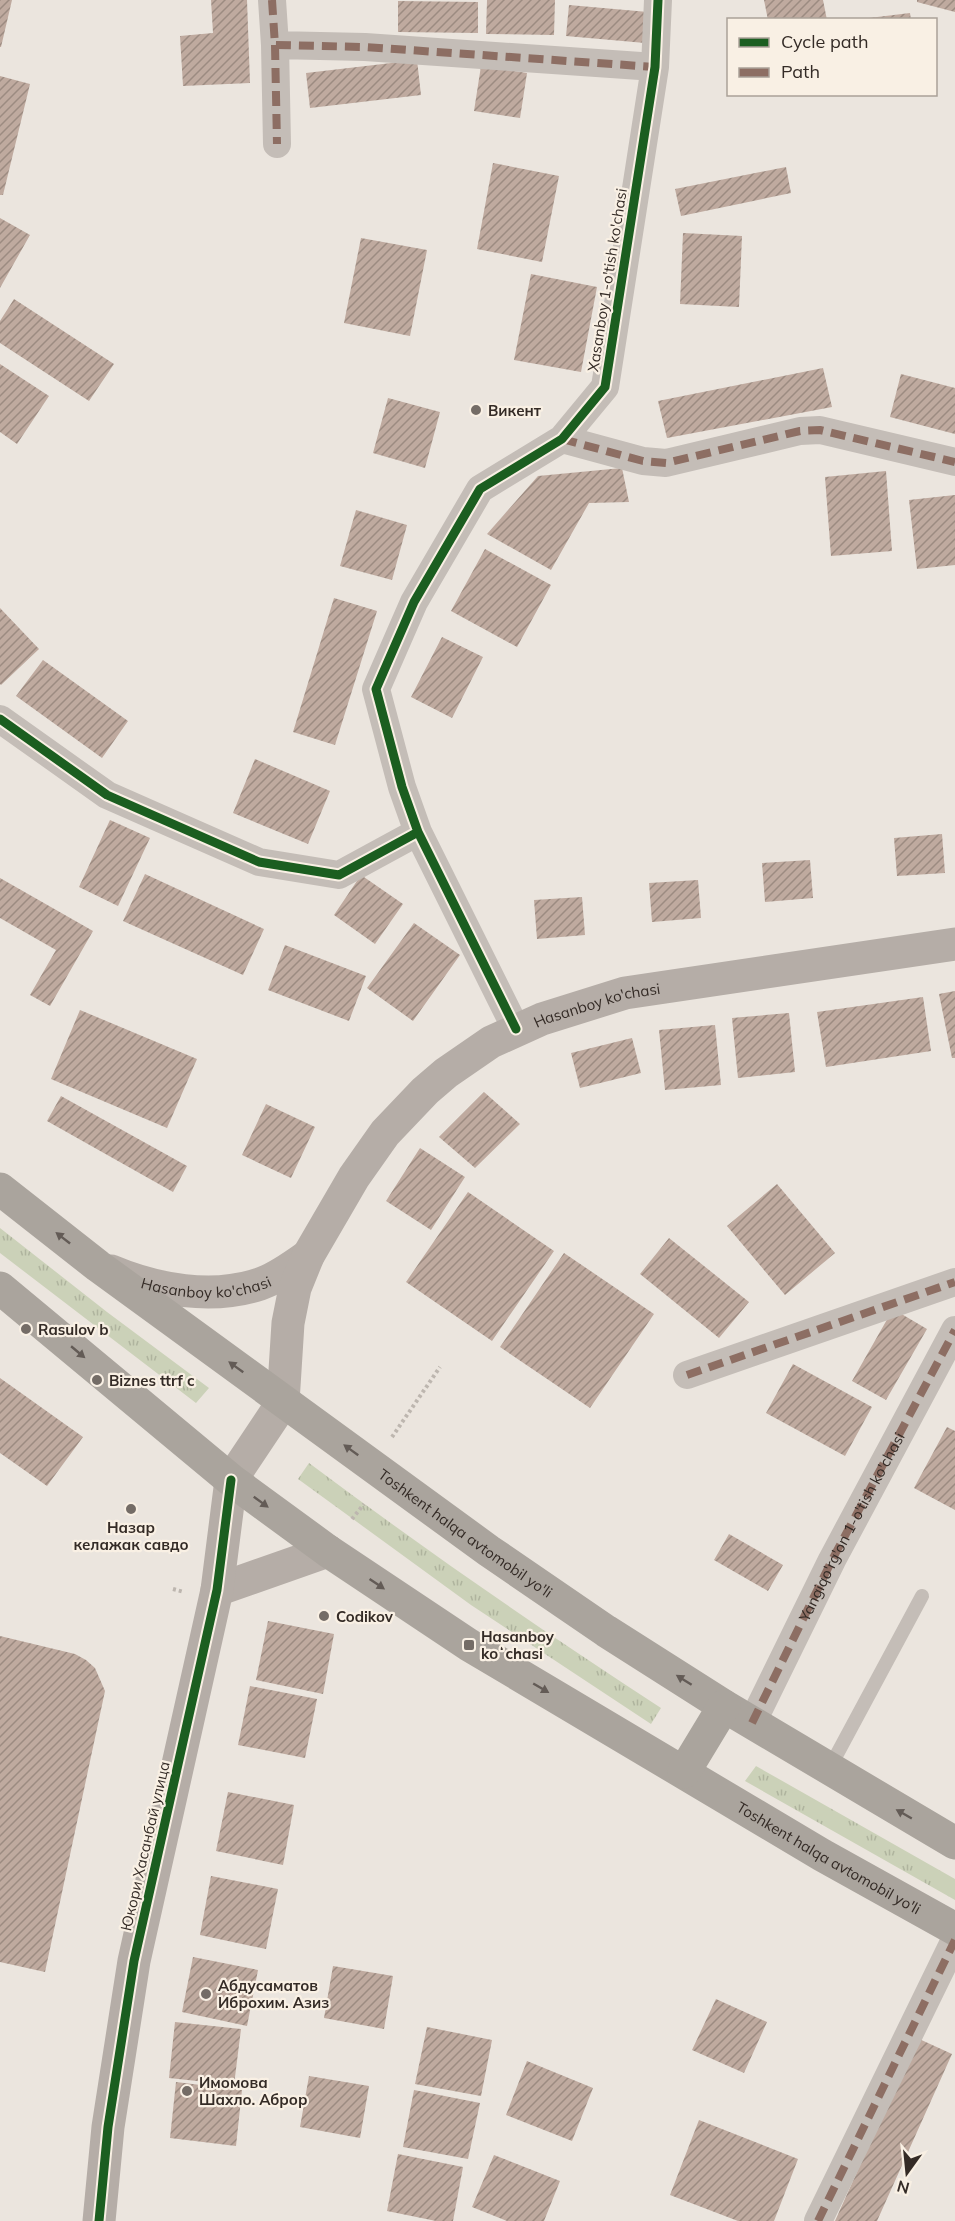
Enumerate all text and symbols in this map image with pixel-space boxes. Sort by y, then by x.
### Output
legend [727,18,937,96]
text: Cycle path [781,30,868,53]
text: Path [781,60,820,83]
street label: Xasanboy 1-o'tish ko'chasi [583,187,631,373]
place label: Викент [488,401,542,420]
marker: Викент [469,403,483,417]
street label: Hasanboy ko'chasi [530,978,661,1031]
one-way arrow [55,1232,71,1245]
street label: Hasanboy ko'chasi [139,1271,274,1301]
place label: Rasulov b [38,1320,108,1339]
marker: Rasulov b [19,1322,33,1336]
one-way arrow [70,1345,85,1358]
one-way arrow [229,1362,244,1374]
place label: Biznes ttrf c [109,1371,195,1390]
marker: Biznes ttrf c [90,1373,104,1387]
street label: Yangiqo'rg'on 1-o'tish ko'chasi [794,1429,908,1625]
one-way arrow [343,1444,359,1456]
street label: Toshkent halqa avtomobil yo'li [375,1464,556,1601]
one-way arrow [253,1496,269,1508]
marker: Назар келажак савдо [124,1502,138,1516]
place label: Назар келажак савдо [73,1518,189,1554]
one-way arrow [368,1578,385,1589]
place label: Codikov [336,1607,394,1626]
marker: Codikov [317,1609,331,1623]
place label: Hasanboy koʻchasi [481,1627,555,1663]
marker: Hasanboy koʻchasi [462,1638,476,1652]
one-way arrow [676,1675,692,1686]
one-way arrow [533,1683,550,1693]
street label: Юкори Хасанбай улица [116,1759,174,1933]
street label: Toshkent halqa avtomobil yo'li [733,1797,924,1918]
one-way arrow [896,1809,913,1819]
place label: Абдусаматов Иброхим. Азиз [218,1976,329,2012]
marker: Абдусаматов Иброхим. Азиз [199,1987,213,2001]
place label: Имомова Шахло. Аброр [199,2073,307,2109]
marker: Имомова Шахло. Аброр [180,2084,194,2098]
north arrow [877,2143,937,2203]
text: N [895,2176,912,2199]

